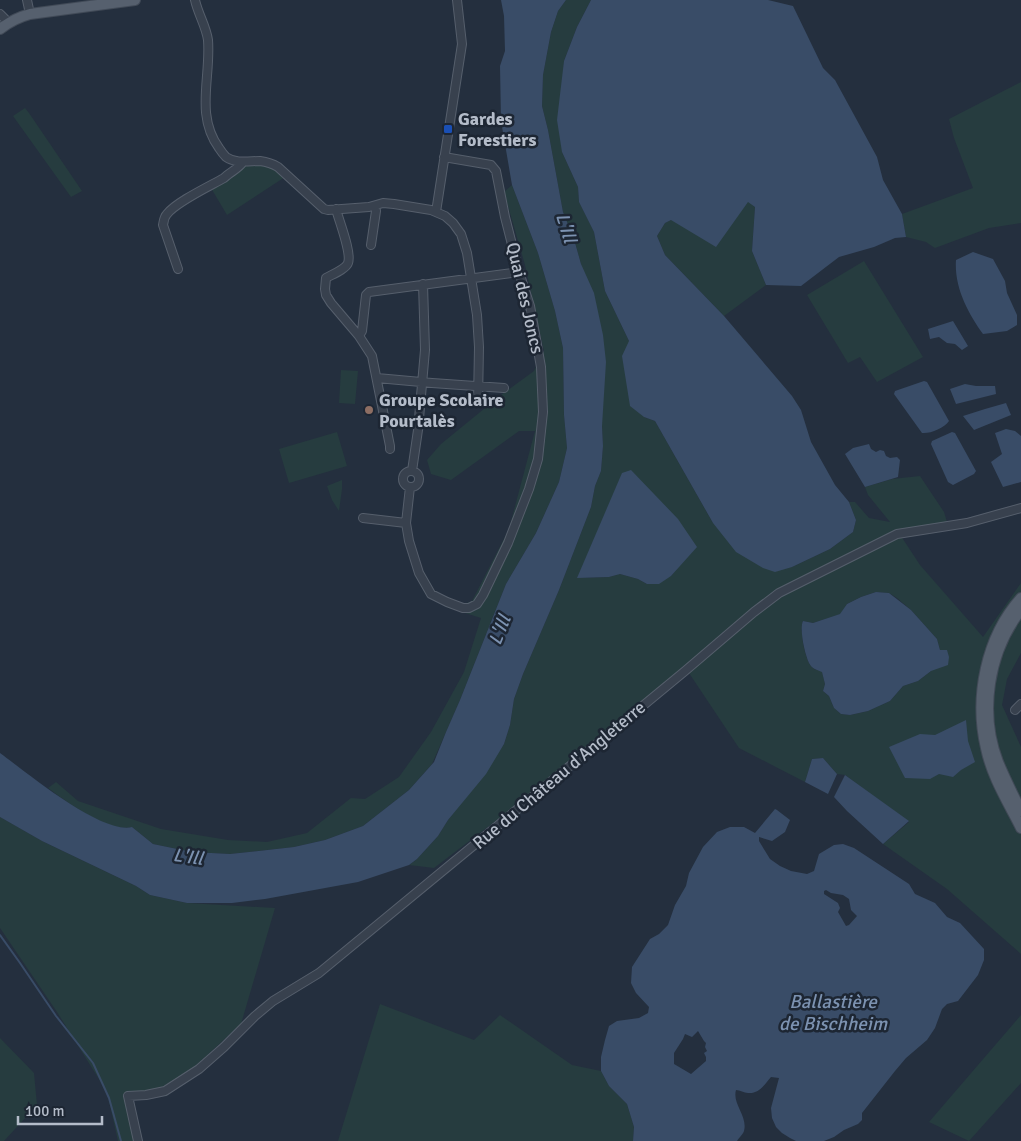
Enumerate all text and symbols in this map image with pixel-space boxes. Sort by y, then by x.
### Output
place label: Gardes Forestiers [458,108,536,151]
marker: Gardes Forestiers [442,123,454,135]
water label: L'Ill [550,210,582,247]
street label: Quai des Joncs [502,240,549,356]
place label: Groupe Scolaire Pourtalès [379,389,504,432]
marker: Groupe Scolaire Pourtalès [363,404,375,416]
water label: L'Ill [483,610,517,648]
street label: Rue du Château d'Angleterre [468,696,650,854]
water label: L'Ill [171,843,206,871]
water label: Ballastière de Bischheim [779,990,888,1036]
scale bar [18,1094,101,1126]
text: 100 m [25,1102,65,1120]

